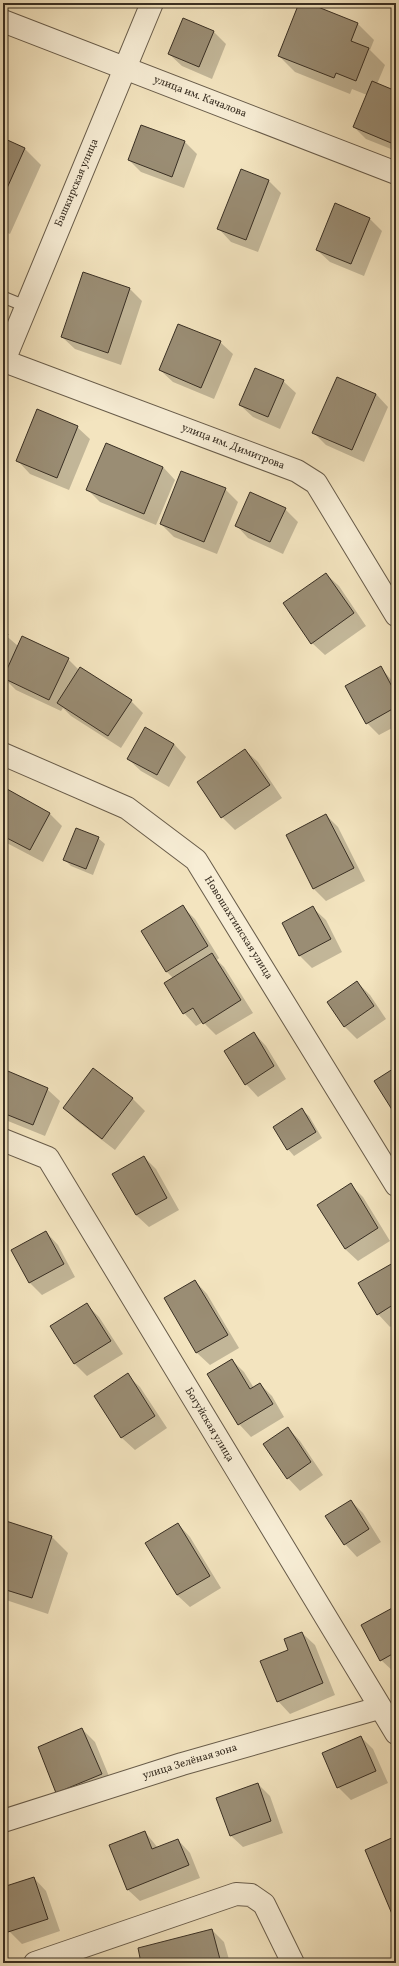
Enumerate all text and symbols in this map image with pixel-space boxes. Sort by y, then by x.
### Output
street label: улица им. Качалова [151,72,249,122]
street label: Башкирская улица [52,136,103,230]
street label: улица им. Димитрова [179,420,287,474]
street label: Новошахтинская улица [200,873,276,983]
street label: Богуйская улица [181,1385,237,1466]
street label: улица Зелёная зона [141,1740,240,1784]

